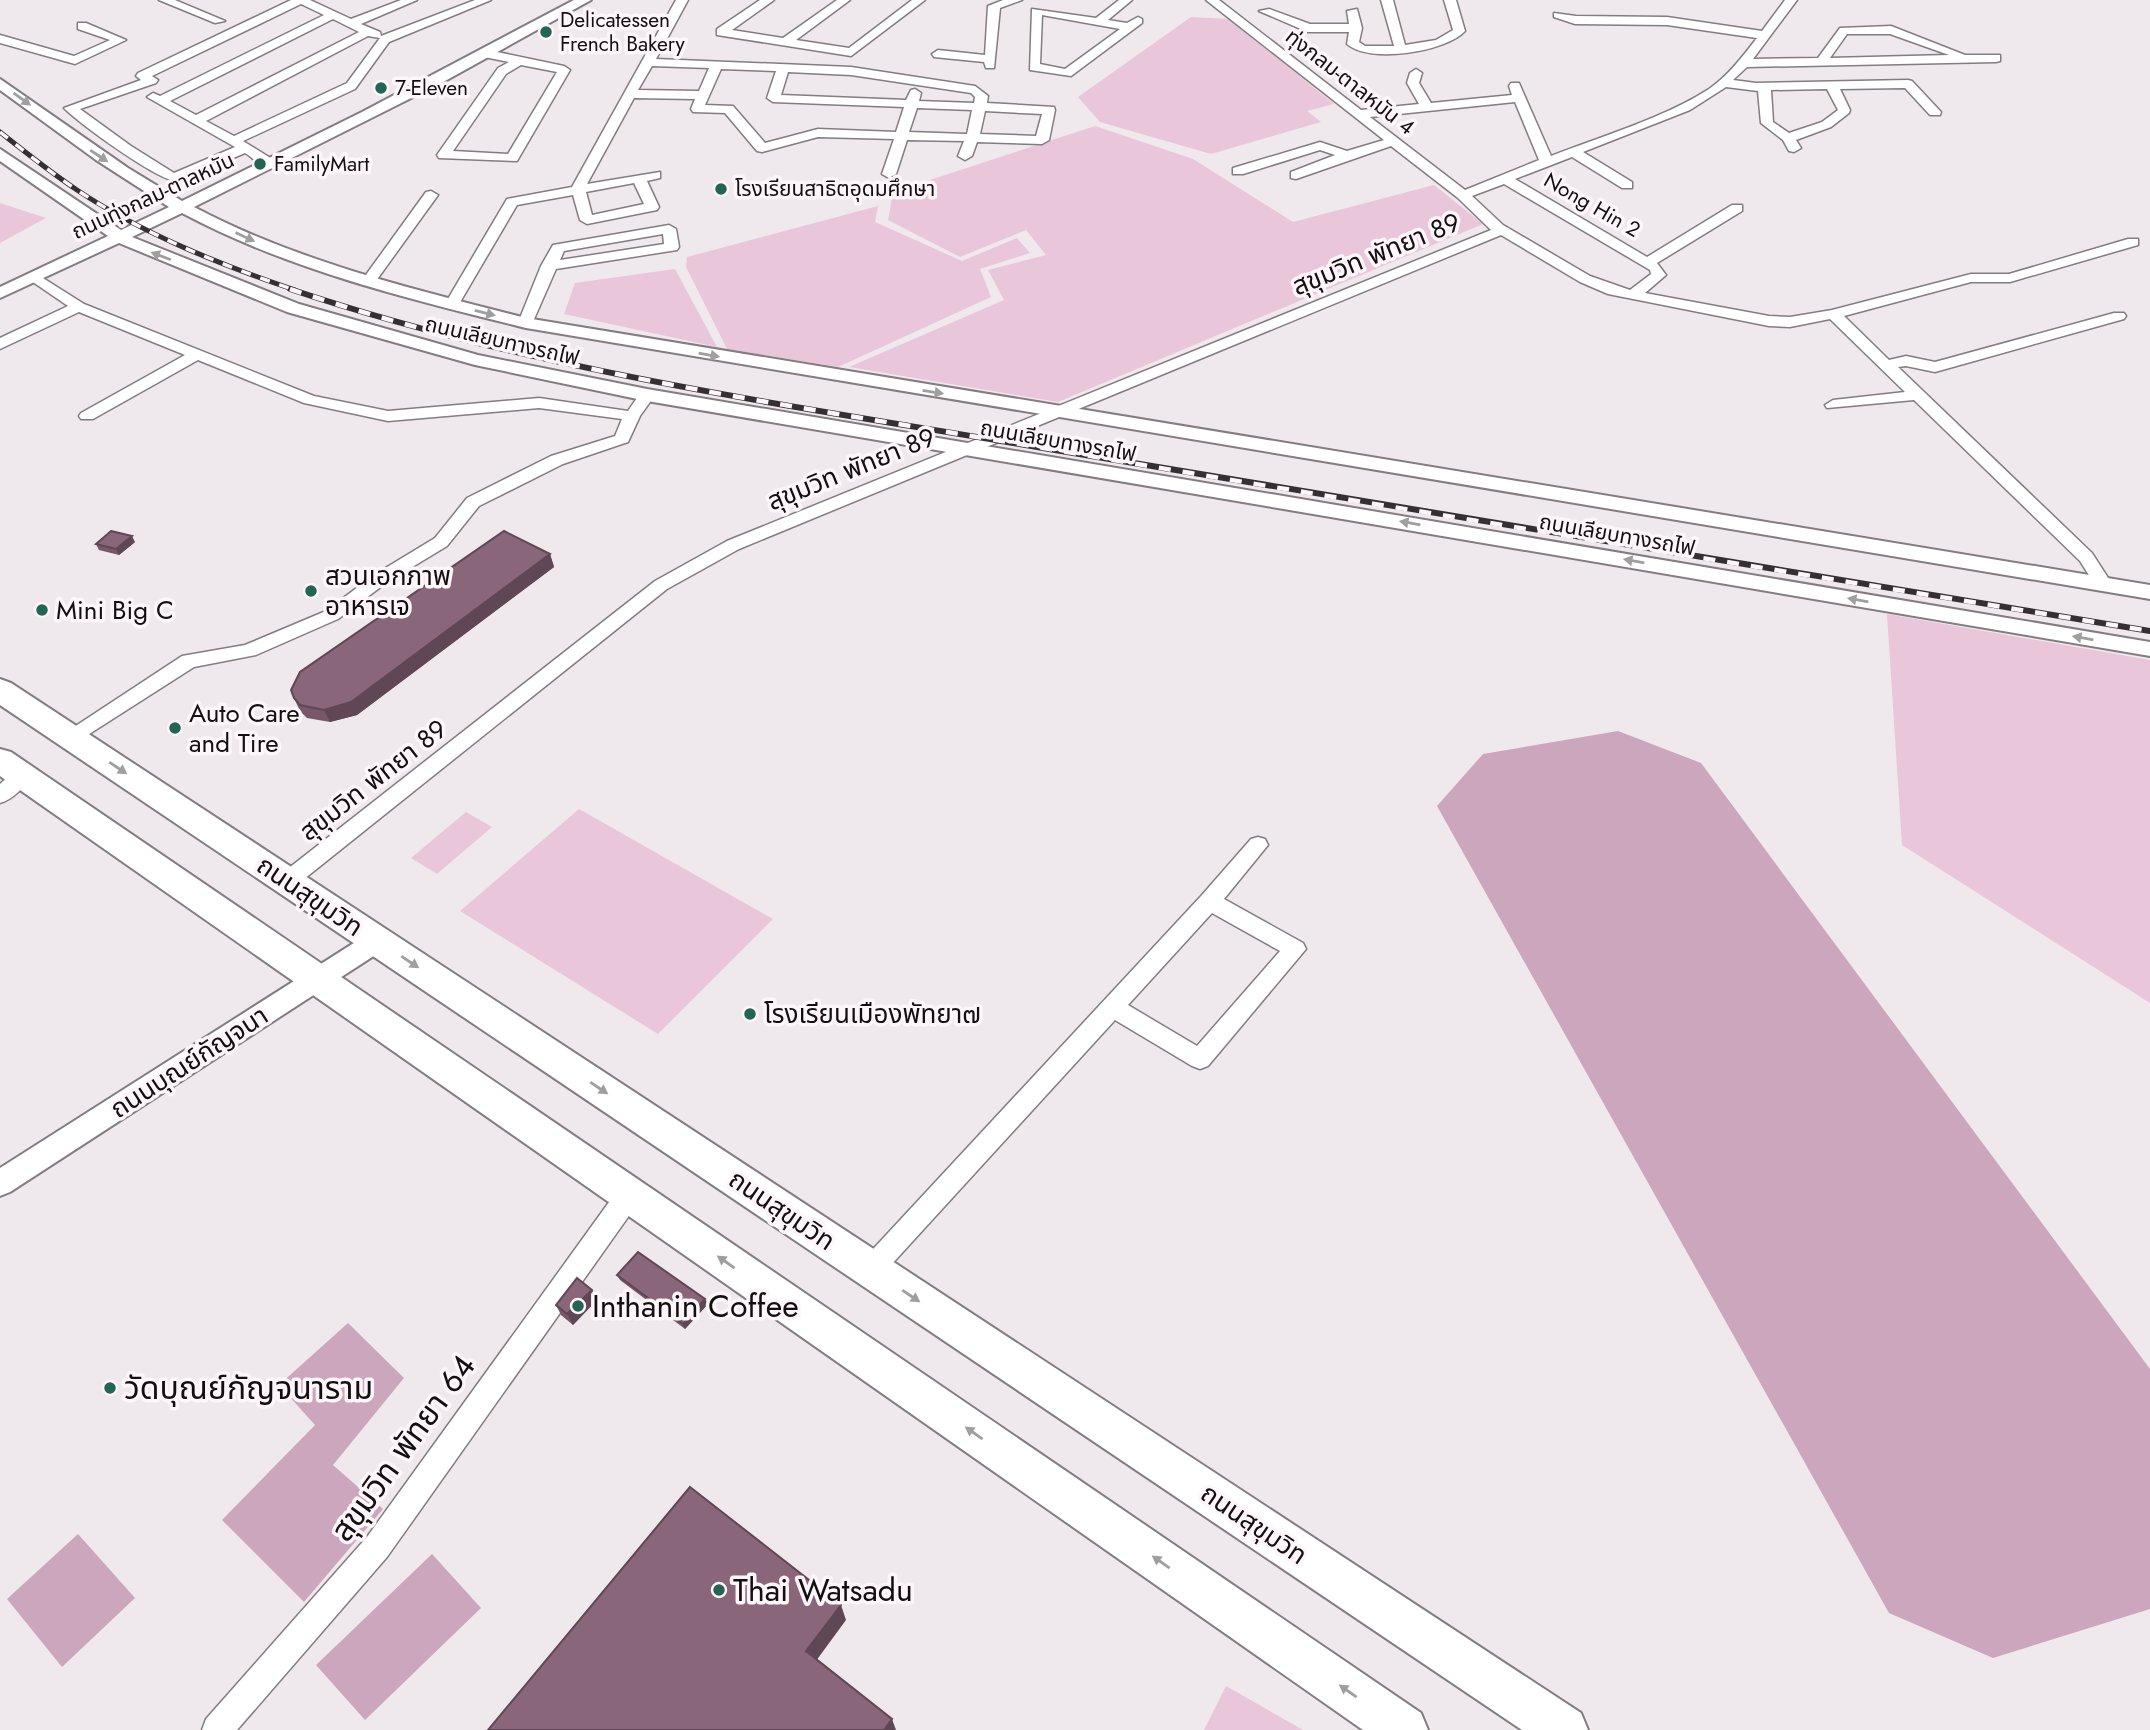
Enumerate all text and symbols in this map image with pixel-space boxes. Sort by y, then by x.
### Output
place label: Delicatessen French Bakery [560,5,686,59]
street label: ทุ่งกลม-ตาลหมัน 4 [1279,22,1421,142]
marker: Delicatessen French Bakery [538,24,554,40]
place label: 7-Eleven [395,73,468,103]
marker: 7-Eleven [373,80,389,96]
one-way arrow [13,92,31,106]
street label: ถนนทุ่งกลม-ตาลหมัน [67,145,239,247]
one-way arrow [89,149,108,162]
place label: FamilyMart [274,149,369,179]
marker: FamilyMart [252,156,268,172]
street label: Nong Hin 2 [1538,165,1646,245]
place label: โรงเรียนสาธิตอุดมศึกษา [735,174,935,204]
marker: โรงเรียนสาธิตอุดมศึกษา [713,181,729,197]
street label: สุขุมวิท พัทยา 89 [1286,203,1466,305]
one-way arrow [235,231,255,243]
one-way arrow [151,250,172,261]
one-way arrow [474,308,496,319]
street label: ถนนเลียบทางรถไฟ [422,309,582,373]
one-way arrow [698,350,720,361]
one-way arrow [922,387,944,398]
street label: ถนนเลียบทางรถไฟ [978,413,1138,469]
street label: สุขุมวิท พัทยา 89 [761,418,941,520]
street label: ถนนเลียบทางรถไฟ [1537,507,1697,563]
one-way arrow [1399,517,1421,528]
one-way arrow [1623,555,1645,566]
place label: สวนเอกภาพ อาหารเจ [325,557,451,625]
marker: สวนเอกภาพ อาหารเจ [303,583,319,599]
place label: Mini Big C [56,591,174,629]
one-way arrow [1847,594,1869,605]
marker: Mini Big C [34,602,50,618]
one-way arrow [2072,632,2094,643]
place label: Auto Care and Tire [189,694,300,762]
street label: สุขุมวิท พัทยา 89 [291,710,455,850]
marker: Auto Care and Tire [167,720,183,736]
one-way arrow [108,762,128,775]
street label: ถนนสุขุมวิท [249,846,371,946]
one-way arrow [400,955,419,968]
place label: โรงเรียนเมืองพัทยา๗ [764,995,981,1033]
street label: ถนนบุณย์กัญจนา [102,997,276,1127]
marker: โรงเรียนเมืองพัทยา๗ [742,1006,758,1022]
one-way arrow [590,1081,608,1095]
street label: ถนนสุขุมวิท [721,1160,843,1260]
one-way arrow [717,1255,735,1269]
place label: Inthanin Coffee [592,1283,799,1329]
one-way arrow [901,1289,921,1302]
marker: Inthanin Coffee [570,1298,586,1314]
street label: สุขุมวิท พัทยา 64 [320,1345,486,1551]
place label: วัดบุณย์กัญจนาราม [124,1365,373,1411]
marker: วัดบุณย์กัญจนาราม [102,1380,118,1396]
one-way arrow [965,1426,983,1440]
street label: ถนนสุขุมวิท [1193,1474,1315,1574]
one-way arrow [1152,1555,1170,1569]
place label: Thai Watsadu [733,1567,913,1613]
marker: Thai Watsadu [711,1582,727,1598]
one-way arrow [1339,1684,1357,1698]

